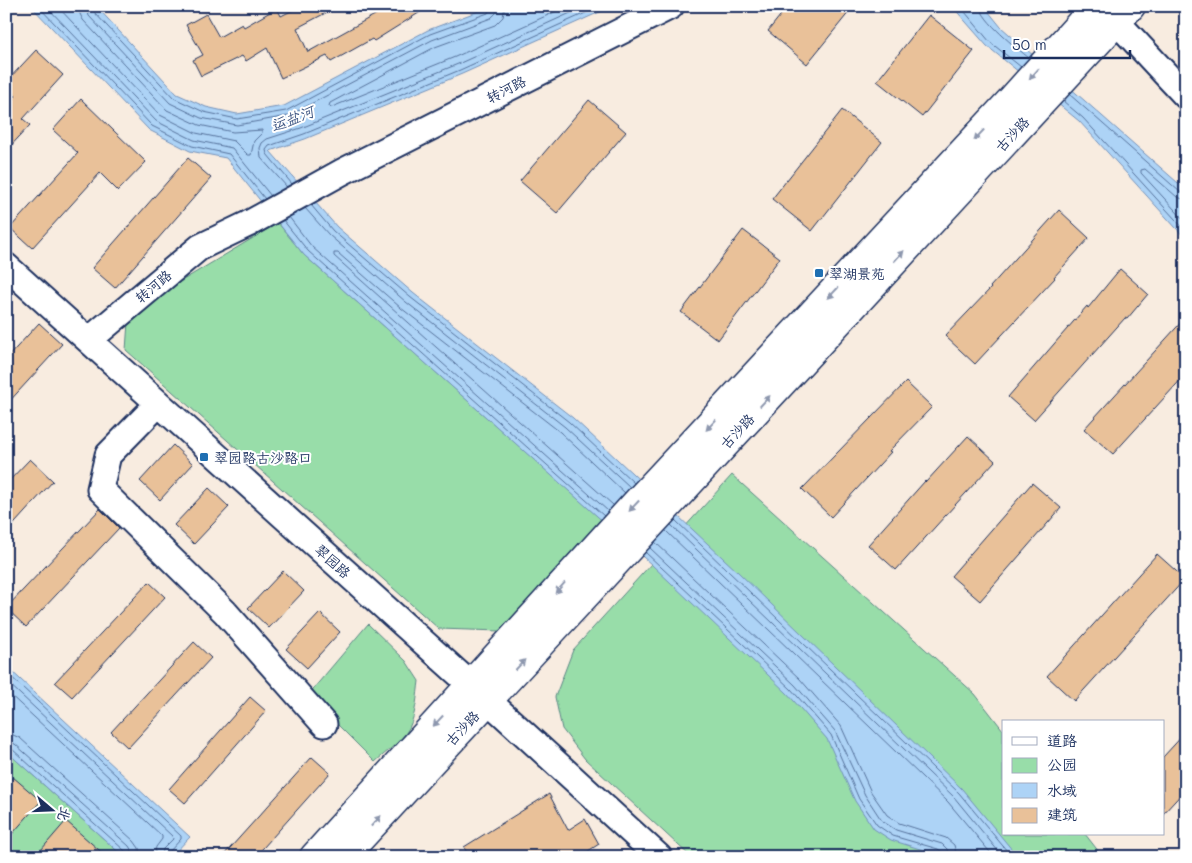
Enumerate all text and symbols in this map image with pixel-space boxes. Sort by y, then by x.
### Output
scale bar [1004,28,1131,60]
text: 50 m [1012,34,1047,54]
one-way arrow [1028,68,1040,80]
street label: 转河路 [483,71,529,107]
water label: 运盐河 [267,100,319,135]
street label: 古沙路 [991,112,1033,156]
one-way arrow [973,128,985,140]
one-way arrow [893,250,905,262]
place label: 翠湖景苑 [829,264,885,283]
street label: 转河路 [131,265,175,307]
marker: 翠湖景苑 [813,267,825,279]
one-way arrow [827,286,839,298]
one-way arrow [759,395,771,407]
street label: 古沙路 [716,409,758,453]
one-way arrow [705,418,717,430]
place label: 翠园路古沙路口 [214,448,312,467]
marker: 翠园路古沙路口 [198,451,210,463]
one-way arrow [628,499,640,511]
street label: 翠园路 [311,540,355,582]
one-way arrow [554,581,566,593]
one-way arrow [514,659,526,671]
street label: 古沙路 [441,706,483,750]
one-way arrow [433,715,444,728]
legend [1002,720,1164,836]
text: 道路 [1047,730,1077,750]
text: 公园 [1047,754,1077,774]
text: 水域 [1047,780,1077,800]
north arrow [28,786,78,836]
text: 建筑 [1047,804,1077,824]
text: 北 [54,805,76,824]
one-way arrow [370,815,382,827]

